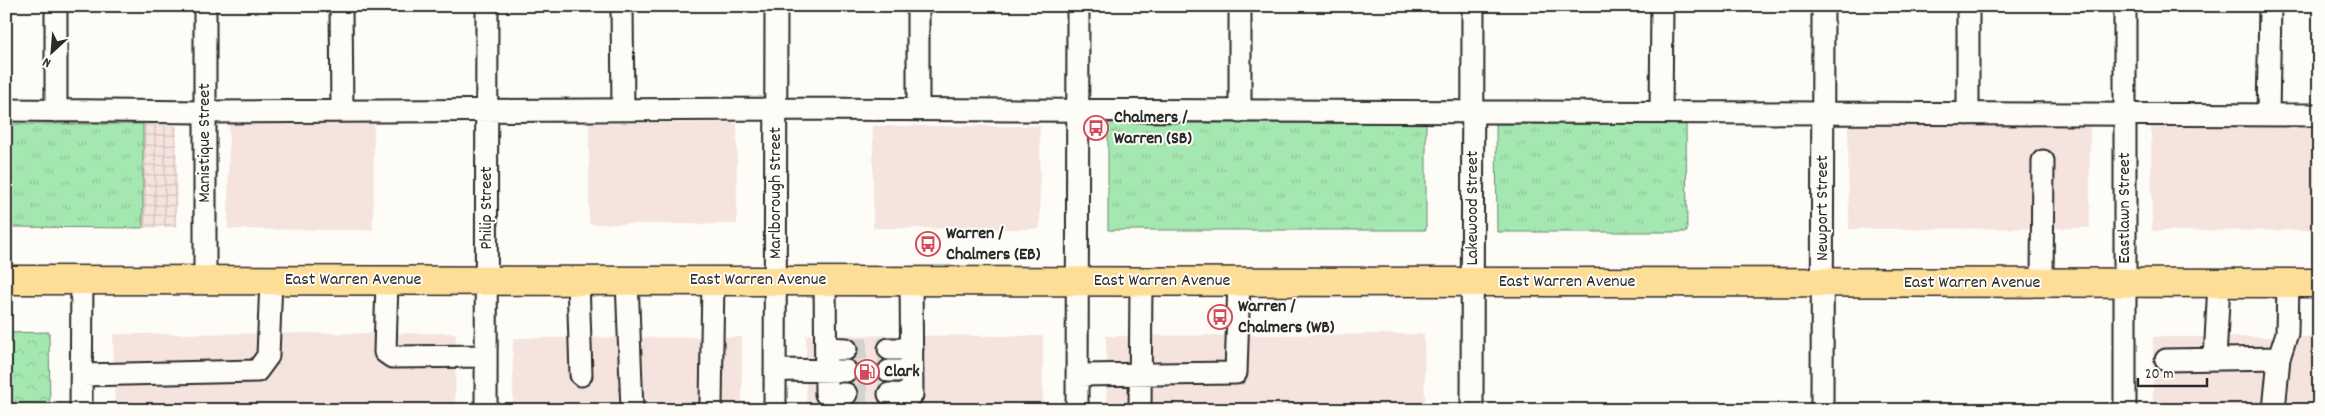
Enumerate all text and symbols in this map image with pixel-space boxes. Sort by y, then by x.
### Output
north arrow [28,28,78,78]
text: N [40,51,55,72]
street label: Manistique Street [193,83,218,203]
place label: Chalmers / Warren (SB) [1114,106,1192,152]
bus stop icon: Chalmers / Warren (SB) [1083,115,1109,141]
street label: Marlborough Street [764,127,789,259]
street label: Lakewood Street [1461,150,1486,266]
street label: Eastlawn Street [2113,152,2138,264]
street label: Newport Street [1811,155,1836,261]
street label: Philip Street [475,166,500,250]
place label: Warren / Chalmers (EB) [946,222,1041,268]
bus stop icon: Warren / Chalmers (EB) [915,231,941,257]
street label: East Warren Avenue [285,268,421,293]
street label: East Warren Avenue [690,268,826,293]
street label: East Warren Avenue [1094,269,1230,294]
street label: East Warren Avenue [1499,270,1635,295]
street label: East Warren Avenue [1904,271,2040,296]
place label: Warren / Chalmers (WB) [1238,295,1335,341]
bus stop icon: Warren / Chalmers (WB) [1207,304,1233,330]
scale bar [2138,356,2206,388]
fuel station icon: Clark [854,359,880,385]
place label: Clark [884,360,920,385]
text: 20 m [2145,364,2173,386]

